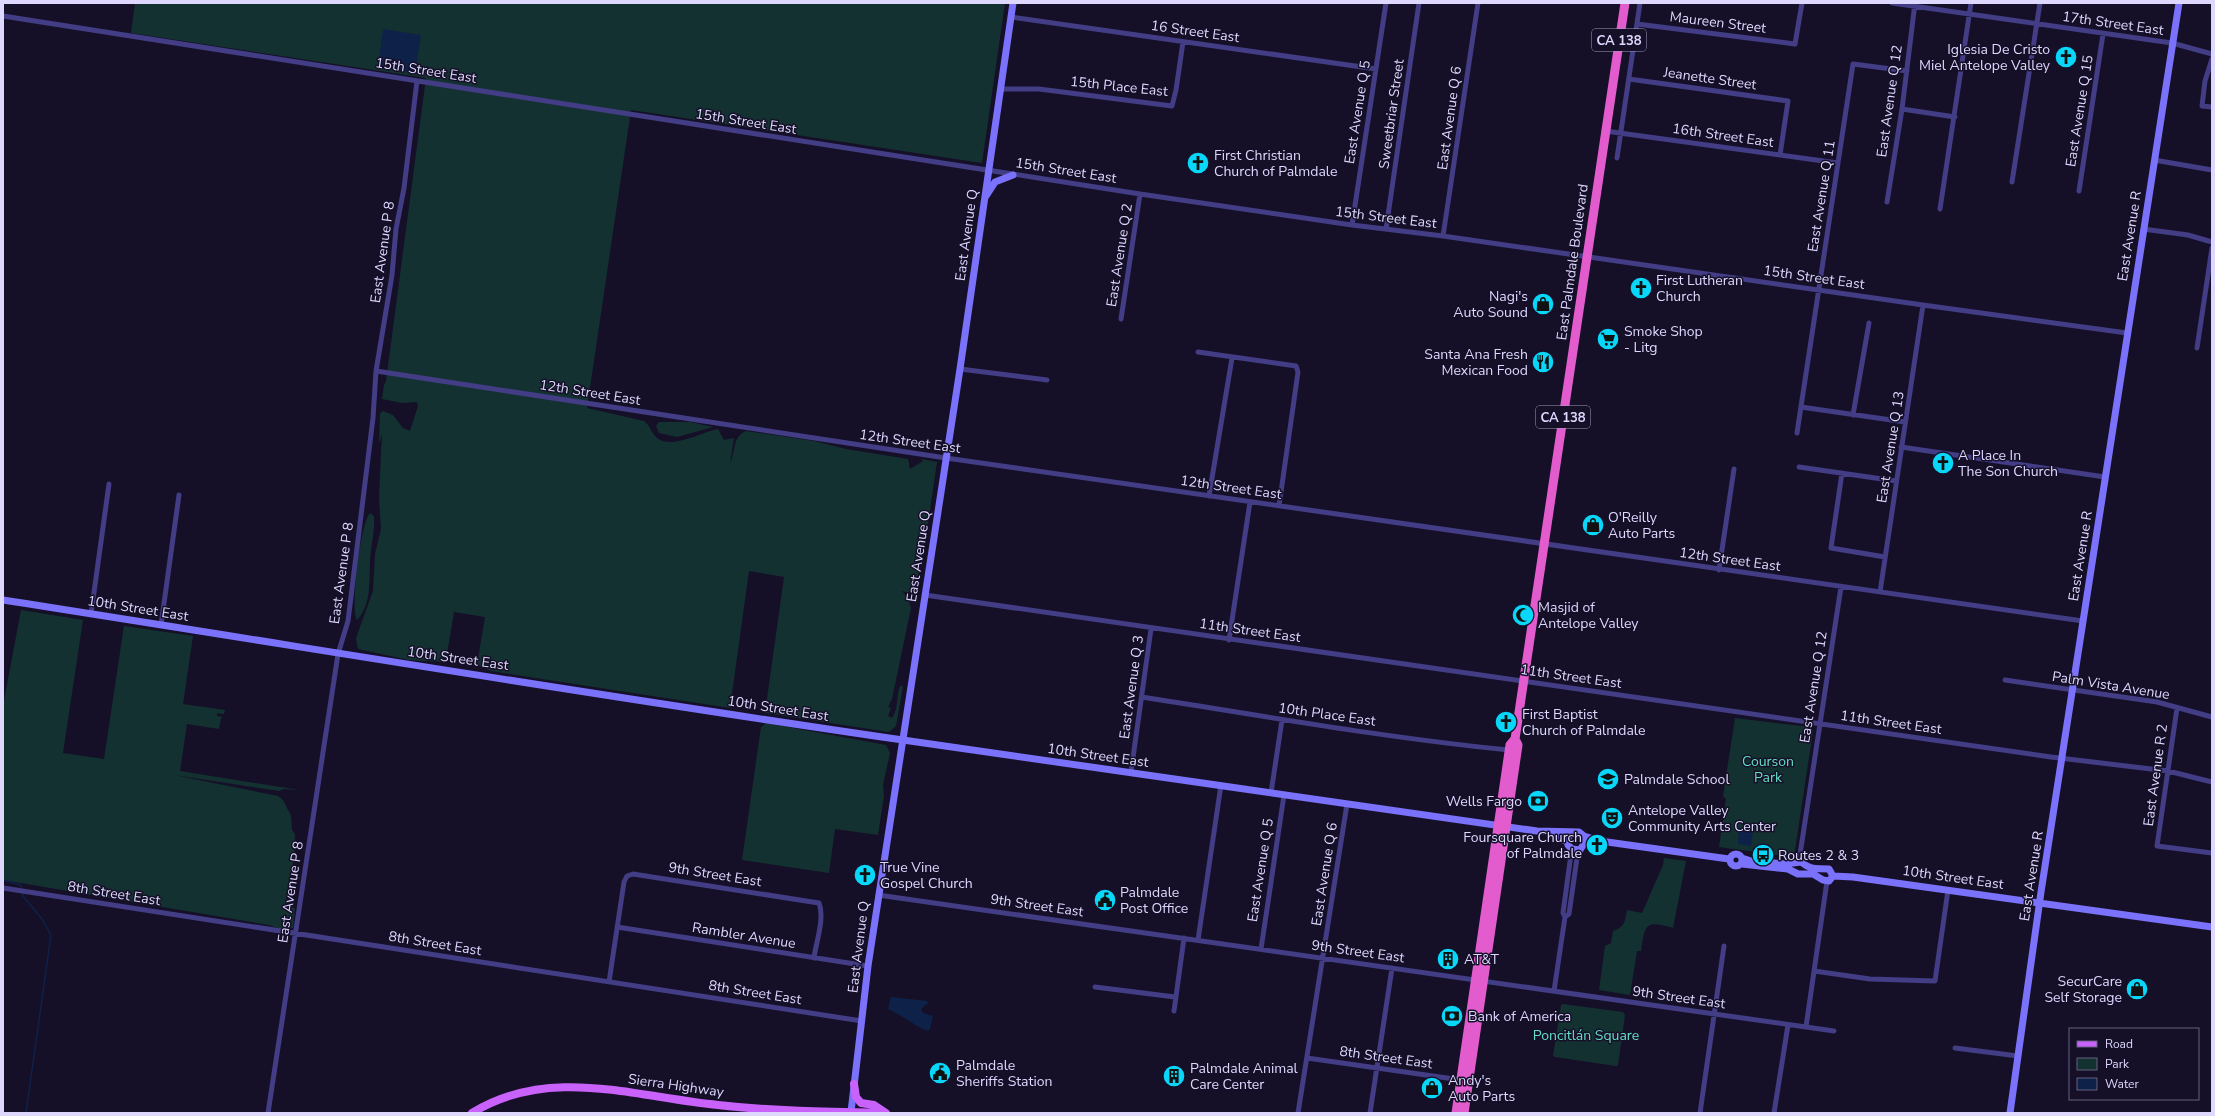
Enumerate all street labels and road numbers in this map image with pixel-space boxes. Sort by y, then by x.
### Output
street label: Maureen Street [1669,7,1767,38]
street label: 17th Street East [2061,7,2165,40]
street label: 16 Street East [1149,16,1241,47]
road number: CA 138 [1592,29,1646,51]
street label: East Avenue Q 12 [1872,44,1907,158]
street label: 15th Street East [374,53,478,88]
street label: East Avenue Q 15 [2061,54,2098,168]
street label: Sweetbriar Street [1374,58,1409,170]
street label: East Avenue Q 5 [1340,59,1375,165]
street label: Jeanette Street [1661,62,1758,94]
street label: East Avenue Q 6 [1433,65,1466,171]
street label: 15th Place East [1069,72,1169,101]
street label: 15th Street East [694,104,798,139]
street label: 16th Street East [1671,119,1775,152]
street label: East Avenue Q 11 [1803,139,1840,253]
street label: 15th Street East [1014,153,1118,188]
street label: East Palmdale Boulevard [1552,183,1593,341]
street label: East Avenue Q [951,188,982,282]
street label: East Avenue R [2113,190,2146,283]
street label: East Avenue P 8 [366,200,399,304]
street label: East Avenue Q 2 [1102,202,1137,308]
street label: 15th Street East [1334,202,1438,233]
street label: 15th Street East [1762,261,1866,294]
street label: 12th Street East [538,375,642,410]
street label: East Avenue Q 13 [1872,390,1909,504]
road number: CA 138 [1536,406,1590,428]
street label: 12th Street East [858,425,962,458]
street label: 12th Street East [1179,471,1283,504]
street label: East Avenue Q [902,509,935,603]
street label: East Avenue R [2064,510,2097,603]
street label: East Avenue P 8 [325,521,358,625]
street label: 12th Street East [1678,543,1782,576]
street label: 10th Street East [86,591,190,626]
street label: 11th Street East [1198,614,1302,647]
street label: East Avenue Q 12 [1795,630,1832,744]
street label: East Avenue Q 3 [1115,634,1148,740]
street label: 10th Street East [406,642,510,675]
street label: 11th Street East [1519,660,1623,693]
street label: Palm Vista Avenue [2051,667,2171,704]
street label: 10th Street East [726,691,830,726]
street label: 10th Place East [1277,698,1377,731]
street label: 11th Street East [1839,706,1943,739]
street label: East Avenue R 2 [2139,723,2172,828]
street label: 10th Street East [1046,739,1150,772]
street label: East Avenue Q 5 [1243,817,1278,923]
street label: East Avenue Q 6 [1307,821,1342,927]
street label: East Avenue R [2015,830,2048,923]
street label: East Avenue P 8 [273,840,308,944]
street label: 9th Street East [667,858,763,891]
street label: 10th Street East [1901,861,2005,894]
street label: 8th Street East [66,877,162,910]
street label: 9th Street East [989,890,1085,921]
street label: East Avenue Q [843,900,874,994]
street label: Rambler Avenue [691,918,797,953]
street label: 8th Street East [387,927,483,960]
street label: 9th Street East [1310,936,1406,967]
street label: 8th Street East [707,976,803,1009]
street label: 9th Street East [1631,982,1727,1013]
street label: 8th Street East [1338,1042,1434,1073]
street label: Sierra Highway [627,1069,726,1102]

